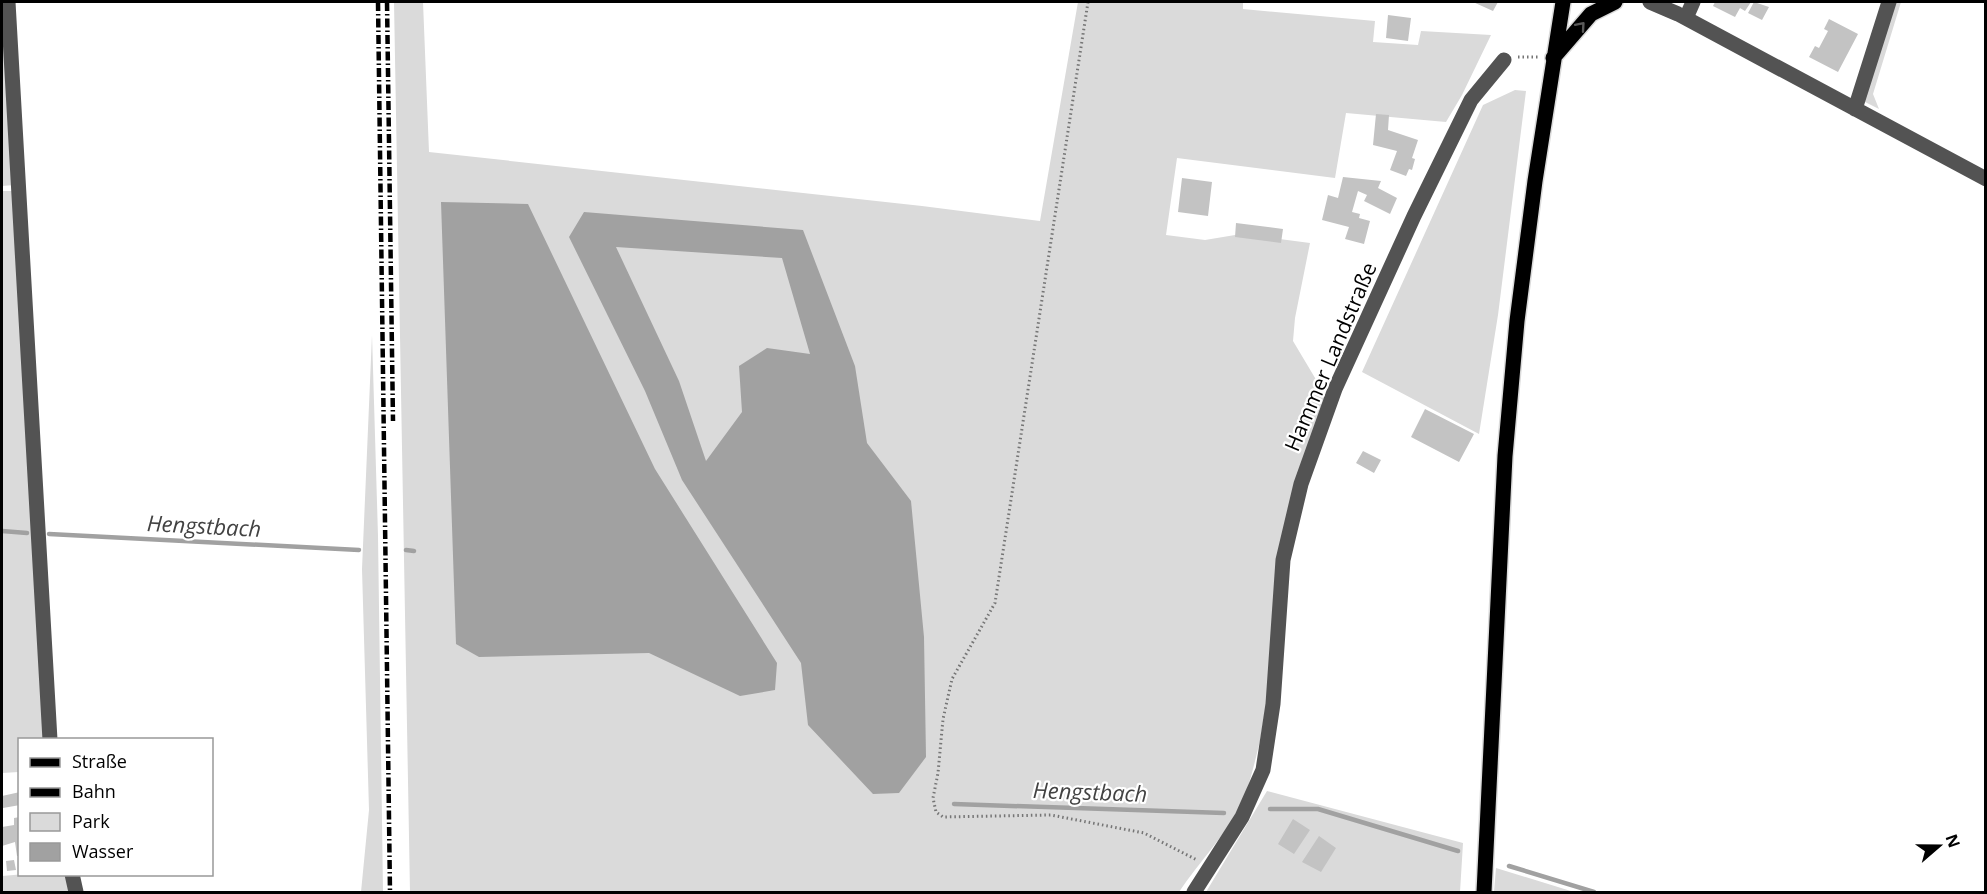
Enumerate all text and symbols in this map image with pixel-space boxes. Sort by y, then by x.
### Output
one-way arrow [1573,22,1584,33]
street label: Hammer Landstraße [1278,258,1383,455]
water label: Hengstbach [146,507,262,543]
legend [18,738,213,876]
text: Straße [72,749,127,773]
water label: Hengstbach [1032,774,1148,808]
text: Bahn [72,779,116,803]
text: Park [72,809,110,833]
north arrow [1909,816,1969,876]
text: N [1941,831,1966,851]
text: Wasser [72,839,134,863]

